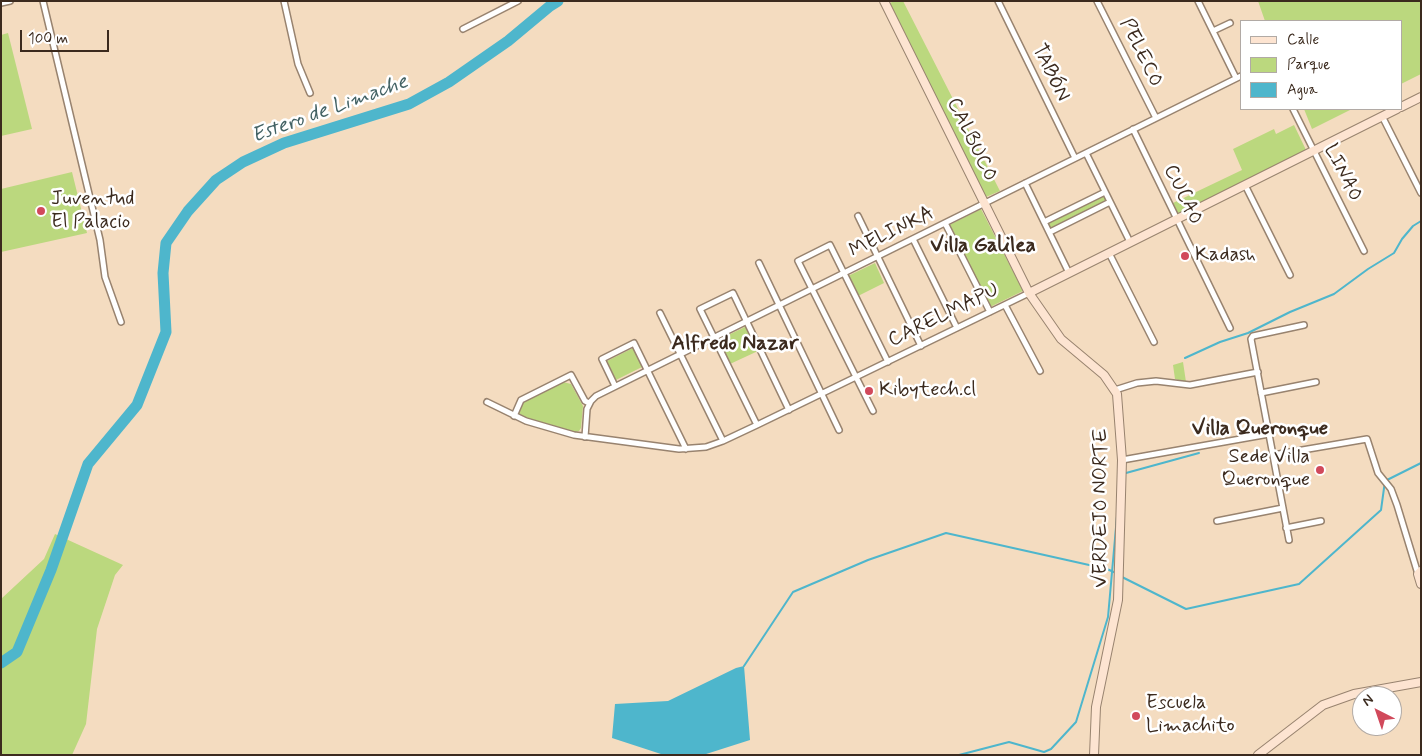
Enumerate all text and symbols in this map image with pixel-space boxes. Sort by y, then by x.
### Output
street label: PELECO [1113,15,1167,91]
scale bar [22,20,111,52]
legend [1240,20,1402,110]
text: 100 m [28,29,68,49]
text: Calle [1287,30,1319,50]
street label: TABÓN [1026,40,1074,106]
text: Parque [1287,55,1330,75]
water label: Estero de Limache [249,70,411,150]
text: Agua [1287,80,1318,100]
street label: CALBUCO [940,94,1002,186]
street label: LINAO [1317,140,1367,206]
street label: CUCAO [1157,161,1207,229]
place label: Juventud El Palacio [51,188,134,235]
street label: MELINKA [846,202,938,264]
marker: Juventud El Palacio [35,205,47,217]
district label: Villa Galilea [930,234,1036,260]
place label: Kadash [1195,244,1256,268]
marker: Kadash [1179,250,1191,262]
street label: CARELMAPU [885,279,1003,353]
district label: Alfredo Nazar [671,332,799,358]
place label: Kibytech.cl [879,379,976,403]
marker: Kibytech.cl [863,385,875,397]
district label: Villa Queronque [1192,417,1328,443]
street label: VERDEJO NORTE [1090,428,1114,588]
place label: Sede Villa Queronque [1222,446,1310,493]
marker: Sede Villa Queronque [1314,464,1326,476]
north arrow [1352,686,1402,736]
text: N [1358,691,1377,710]
place label: Escuela Limachito [1146,692,1235,739]
marker: Escuela Limachito [1130,710,1142,722]

